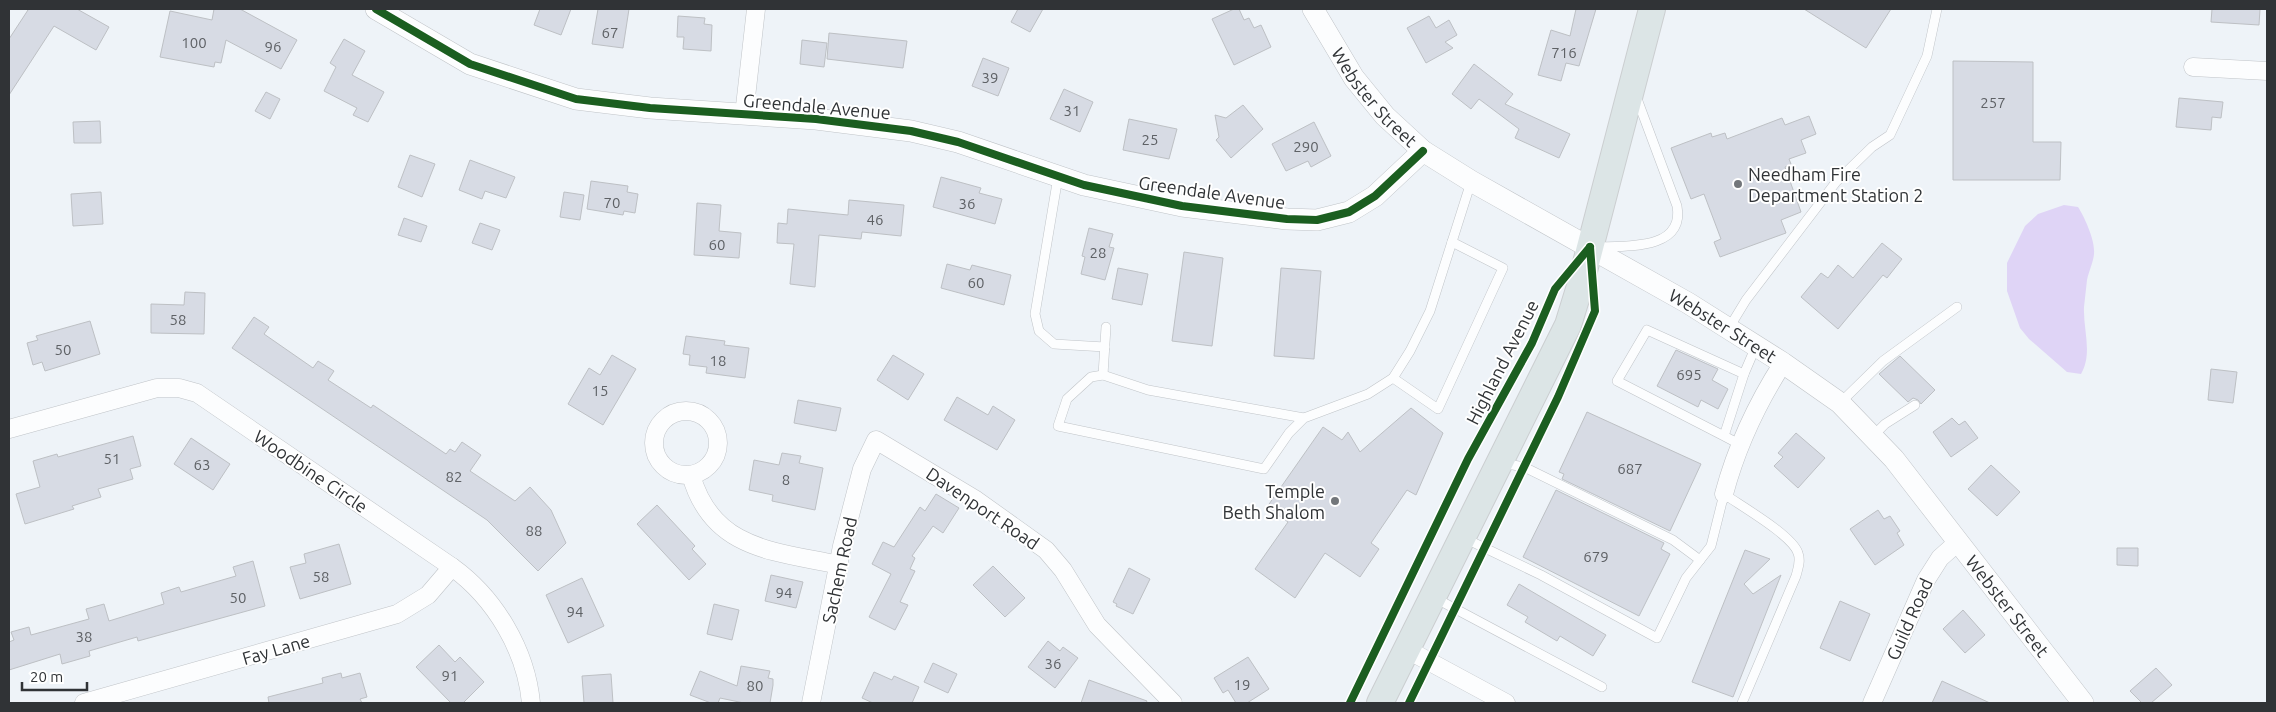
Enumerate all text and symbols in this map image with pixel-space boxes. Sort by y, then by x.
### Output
house number: 67 [602,24,618,41]
house number: 100 [181,34,207,51]
house number: 96 [265,38,281,55]
street label: Webster Street [1328,44,1421,151]
house number: 716 [1551,44,1577,61]
house number: 39 [982,69,998,86]
street label: Greendale Avenue [742,90,892,122]
house number: 257 [1980,94,2006,111]
house number: 31 [1064,102,1080,119]
house number: 25 [1142,131,1158,148]
house number: 290 [1293,138,1319,155]
place label: Needham Fire Department Station 2 [1748,164,1924,205]
street label: Greendale Avenue [1137,172,1287,212]
marker: Needham Fire Department Station 2 [1732,178,1744,190]
house number: 70 [604,194,620,211]
house number: 36 [959,195,975,212]
house number: 46 [867,211,883,228]
house number: 60 [709,236,725,253]
house number: 28 [1090,244,1106,261]
house number: 60 [968,274,984,291]
street label: Webster Street [1666,285,1780,366]
street label: Highland Avenue [1462,296,1542,428]
house number: 58 [170,311,186,328]
house number: 50 [55,341,71,358]
house number: 18 [710,352,726,369]
house number: 695 [1676,366,1702,383]
house number: 15 [592,382,608,399]
street label: Woodbine Circle [251,426,371,516]
house number: 51 [104,450,120,467]
house number: 63 [194,456,210,473]
house number: 687 [1617,460,1643,477]
street label: Davenport Road [923,463,1043,553]
house number: 82 [446,468,462,485]
house number: 8 [782,471,790,488]
place label: Temple Beth Shalom [1222,481,1325,522]
marker: Temple Beth Shalom [1329,495,1341,507]
street label: Sachem Road [818,515,860,625]
house number: 88 [526,522,542,539]
house number: 679 [1583,548,1609,565]
street label: Webster Street [1962,551,2053,661]
house number: 58 [313,568,329,585]
street label: Guild Road [1882,575,1936,663]
house number: 94 [776,584,792,601]
house number: 50 [230,589,246,606]
house number: 94 [567,603,583,620]
house number: 38 [76,628,92,645]
street label: Fay Lane [240,630,312,668]
house number: 36 [1045,655,1061,672]
scale bar [22,660,88,692]
house number: 91 [442,667,458,684]
text: 20 m [30,668,63,685]
house number: 19 [1234,676,1250,693]
house number: 80 [747,677,763,694]

